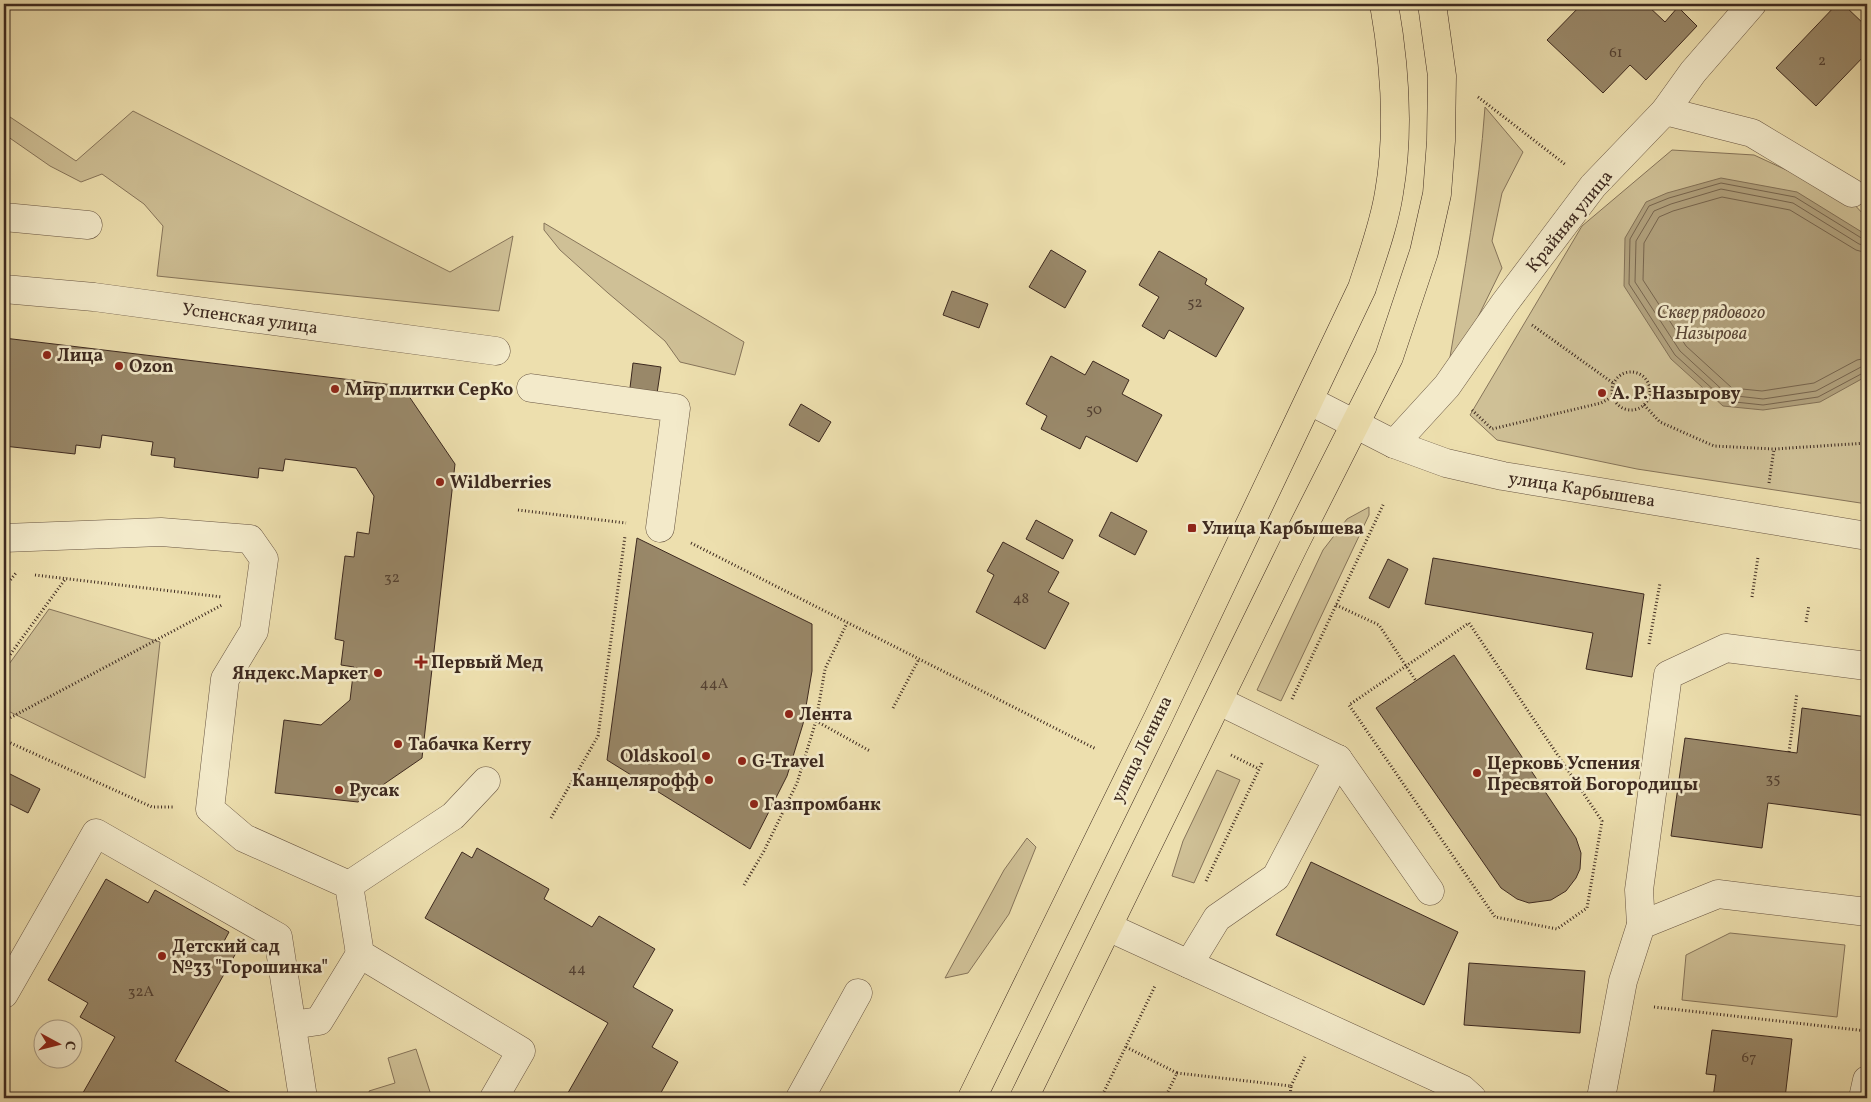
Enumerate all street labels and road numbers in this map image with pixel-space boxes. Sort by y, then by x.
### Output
street label: Крайняя улица [1521,165,1619,279]
street label: Успенская улица [180,298,319,341]
street label: улица Карбышева [1506,467,1657,514]
street label: улица Ленина [1106,692,1179,807]

